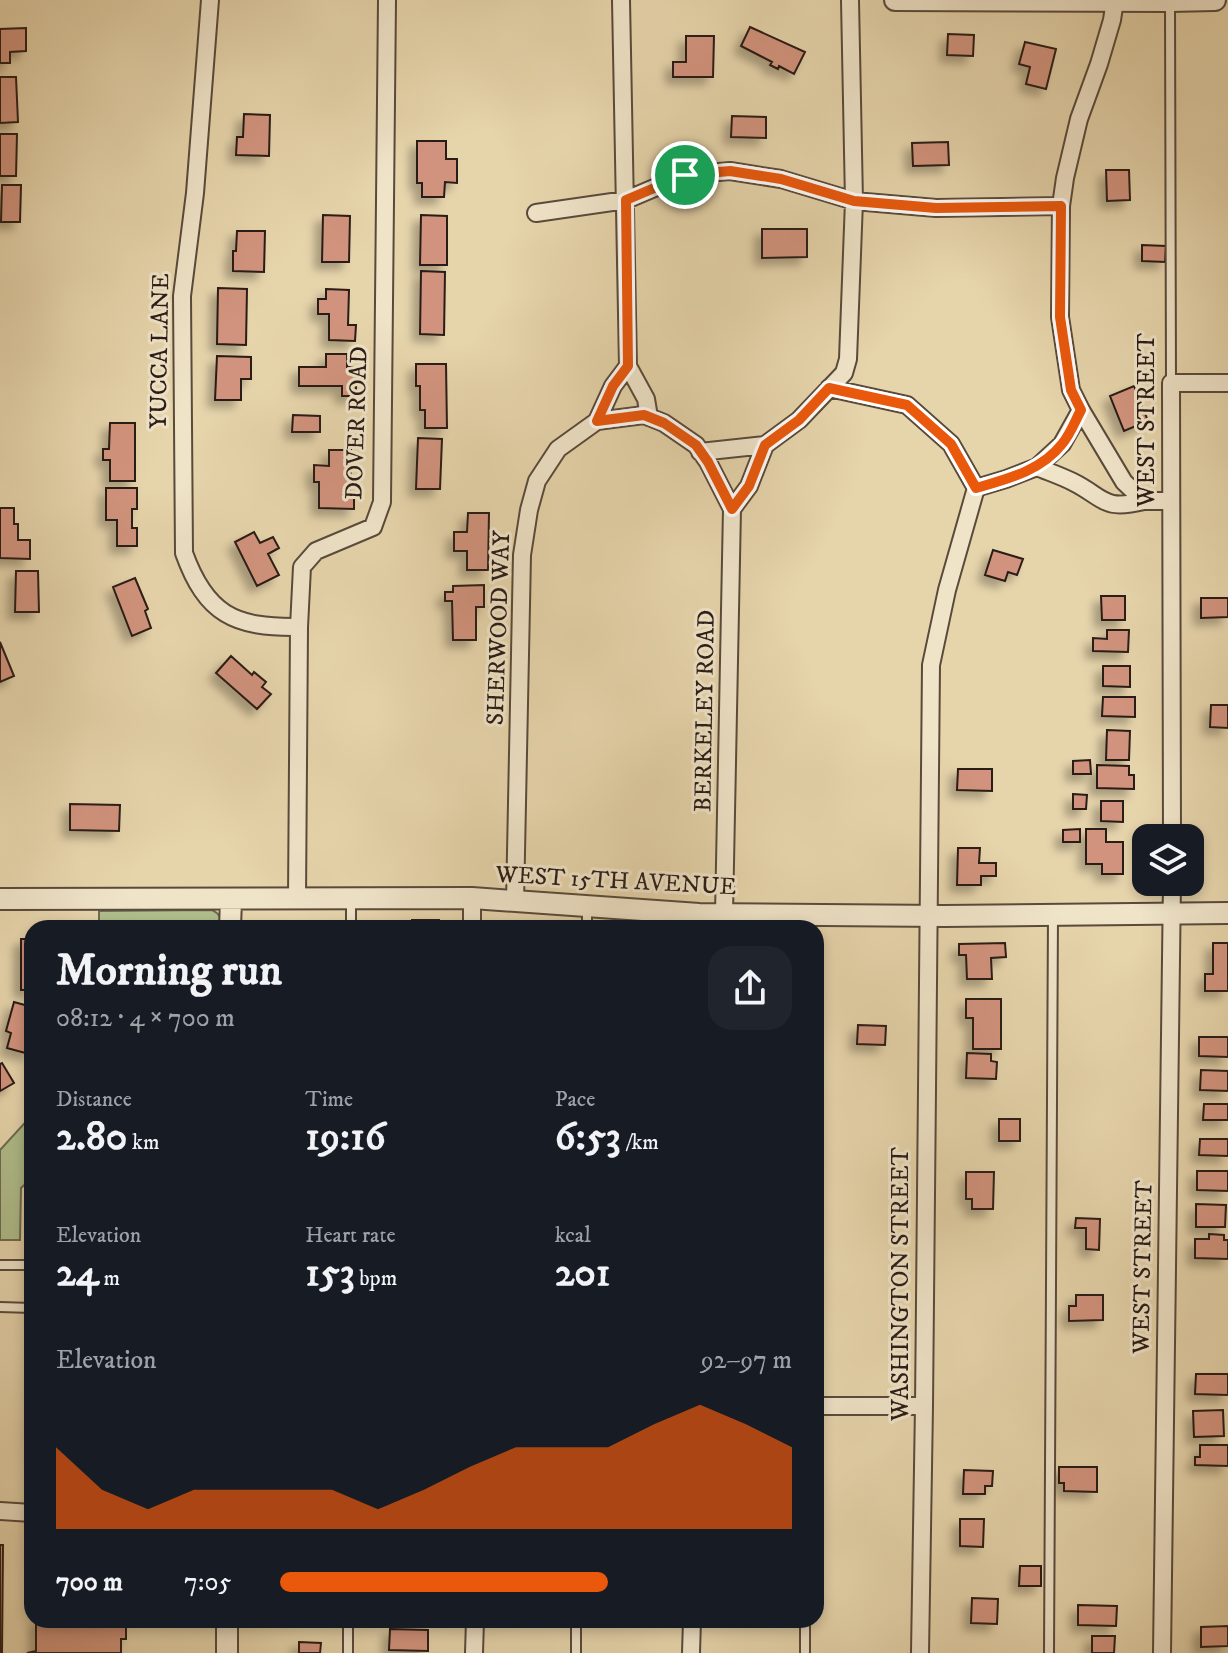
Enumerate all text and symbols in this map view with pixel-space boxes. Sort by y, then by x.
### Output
pin [651,141,719,209]
icon: arrive [663,153,707,197]
street label: YUCCA LANE [144,273,176,429]
street label: WEST STREET [1132,333,1162,508]
street label: DOVER ROAD [339,346,375,500]
street label: SHERWOOD WAY [481,529,517,726]
street label: BERKELEY ROAD [688,610,722,812]
map controls [1132,824,1204,896]
button: layers [1132,824,1204,896]
street label: WEST 15TH AVENUE [494,860,737,902]
text: Morning run [56,944,282,999]
button: share [708,946,792,1030]
text: 08:12 · 4 × 700 m [56,1002,235,1035]
text: Distance [56,1086,132,1113]
text: Time [305,1086,353,1113]
text: Pace [555,1086,595,1113]
text: 2.80 [56,1113,127,1163]
text: 19:16 [305,1113,386,1163]
text: 6:53 [555,1113,621,1163]
text: km [127,1129,159,1156]
text: /km [621,1129,659,1156]
street label: WASHINGTON STREET [886,1147,916,1422]
street label: WEST STREET [1126,1180,1160,1355]
text: Elevation [56,1222,141,1249]
text: Heart rate [305,1222,396,1249]
text: kcal [555,1222,591,1249]
text: 24 [56,1249,99,1299]
text: 153 [305,1249,355,1299]
text: 201 [555,1249,610,1299]
text: m [99,1265,120,1292]
text: bpm [355,1265,397,1292]
text: Elevation [56,1344,157,1377]
text: 92–97 m [701,1344,792,1377]
text: 700 m [56,1566,123,1599]
text: 7:05 [184,1566,231,1599]

